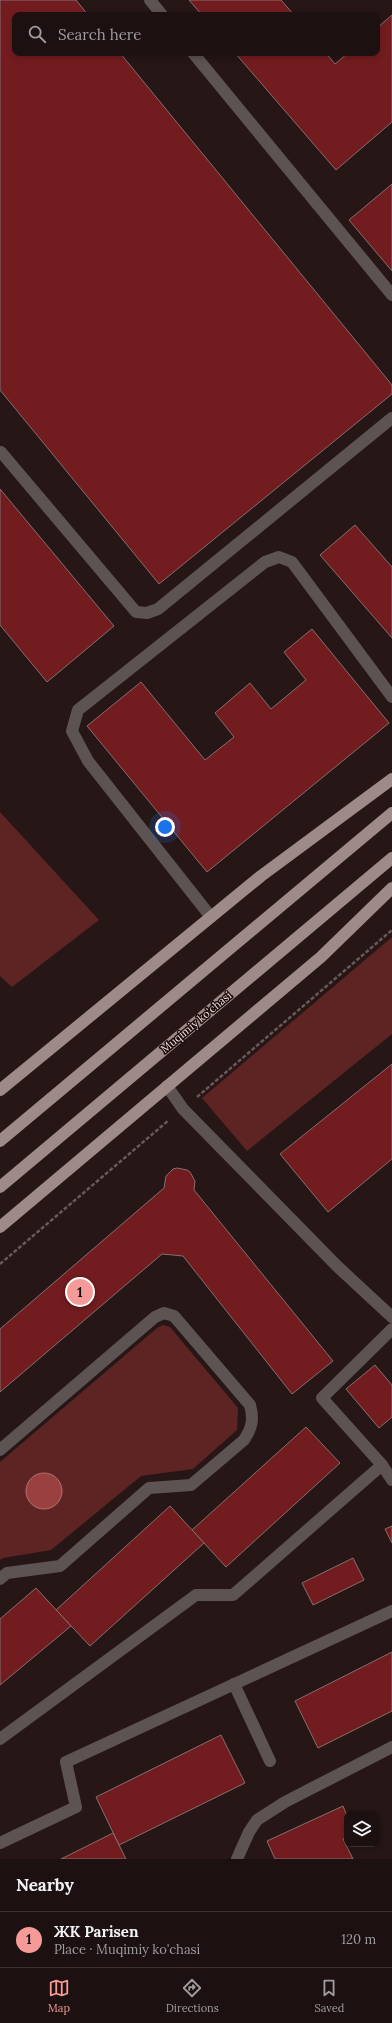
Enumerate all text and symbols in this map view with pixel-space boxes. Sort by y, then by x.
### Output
search box [12,12,380,56]
icon: search [26,23,48,45]
text: Search here [58,25,141,44]
your location [155,817,175,837]
street label: Muqimiy ko'chasi [158,988,234,1056]
pin: 1 [67,1277,93,1307]
map controls [344,1811,380,1847]
button: layers [344,1811,380,1847]
text: Nearby [16,1874,74,1896]
text: ЖК Parisen [54,1922,139,1941]
text: 1 [26,1931,32,1948]
text: 120 m [341,1931,376,1948]
text: Place · Muqimiy ko'chasi [54,1941,200,1958]
tab: Map [48,1977,70,2015]
tab: Directions [166,1977,219,2015]
tab: Saved [314,1977,344,2015]

